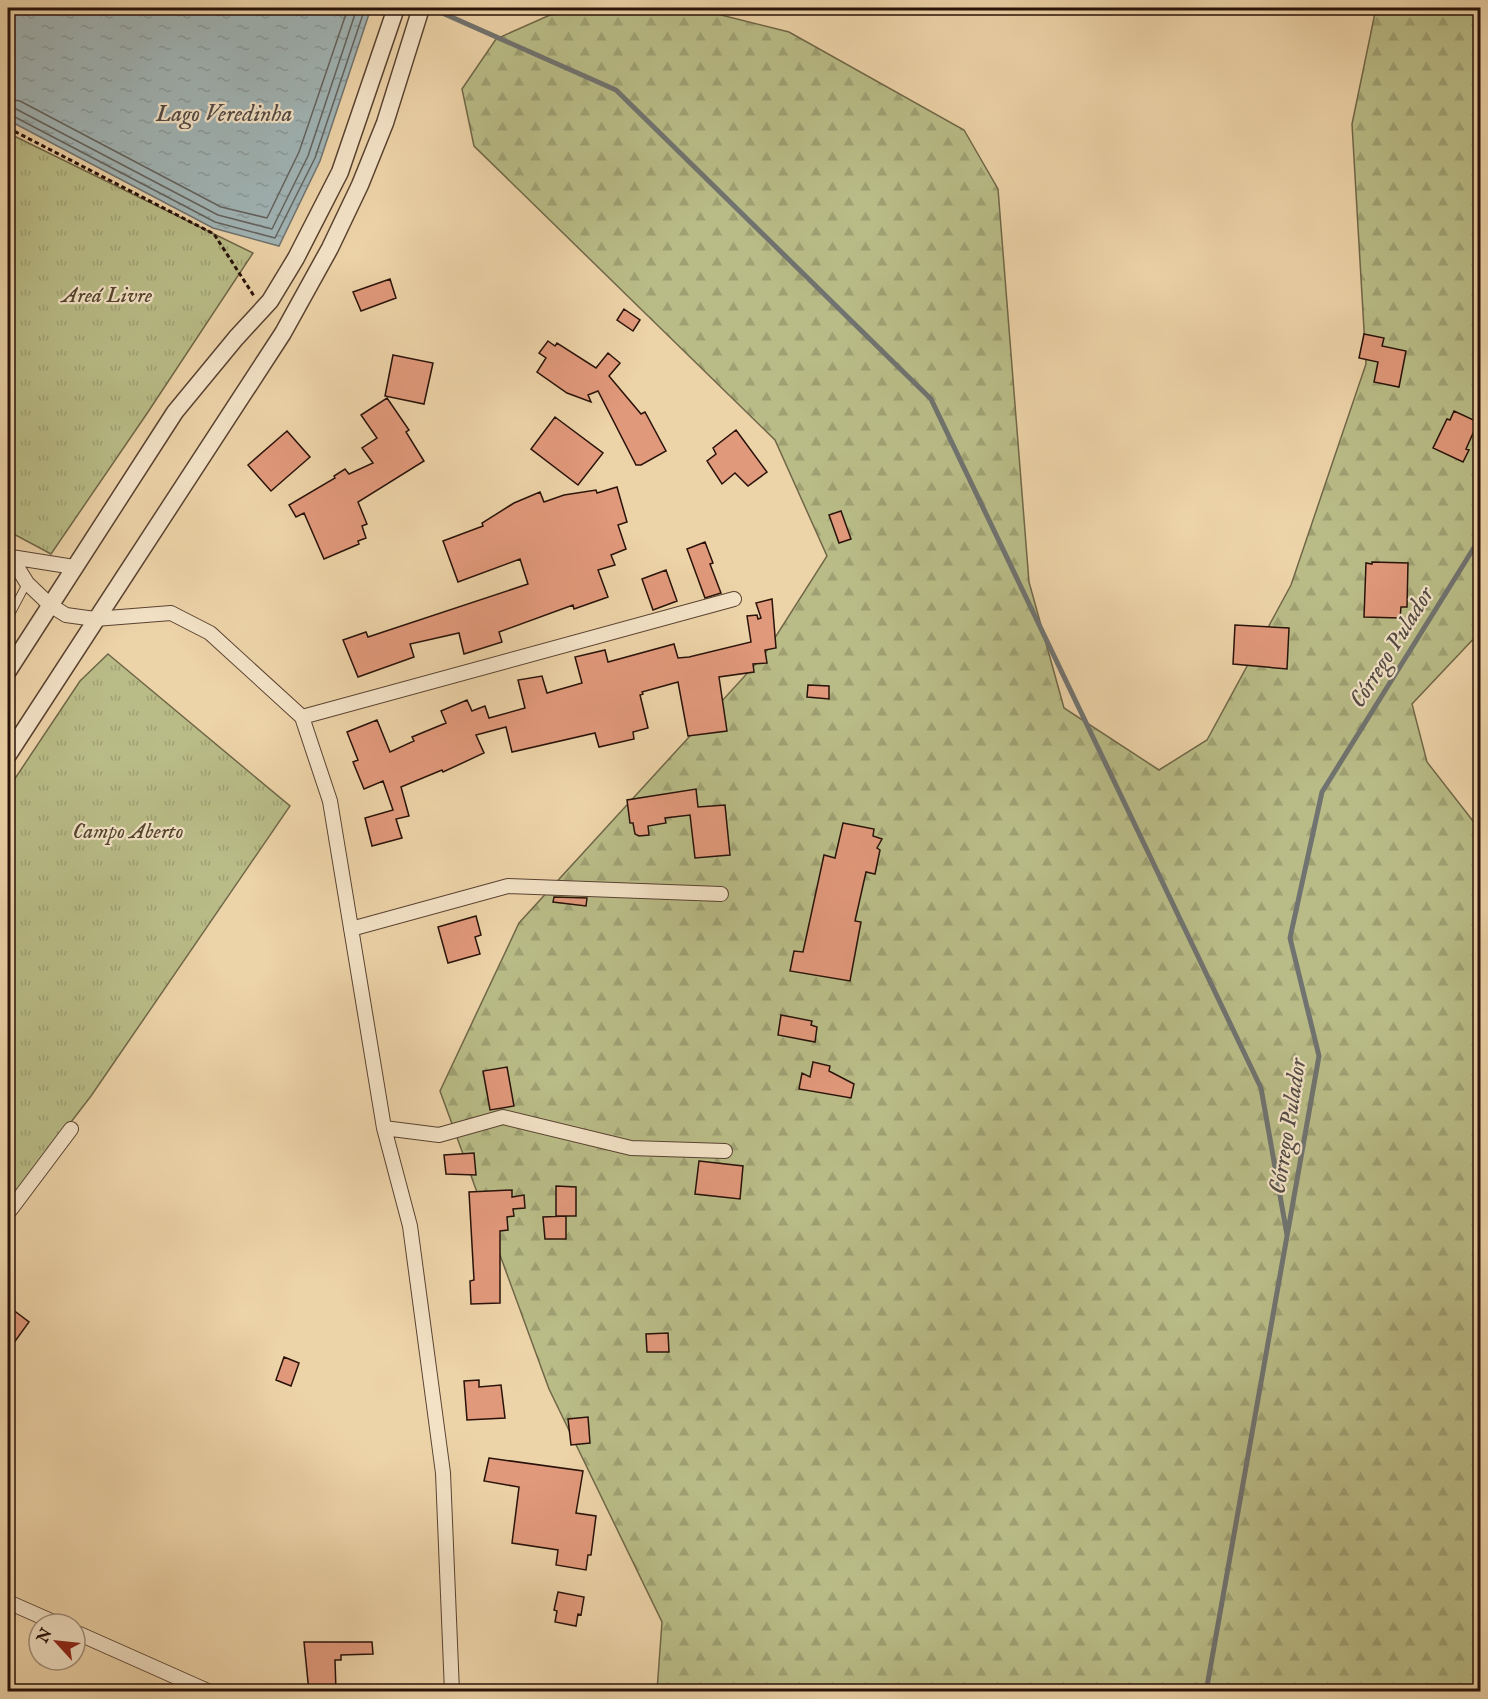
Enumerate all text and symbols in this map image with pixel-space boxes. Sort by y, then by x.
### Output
water label: Lago Veredinha [155,99,292,130]
park label: Areá Livre [60,282,153,310]
water label: Córrego Pulador [1343,580,1443,714]
park label: Campo Aberto [72,818,184,846]
water label: Córrego Pulador [1262,1054,1315,1196]
north arrow [27,1612,87,1672]
text: N [33,1625,58,1648]

